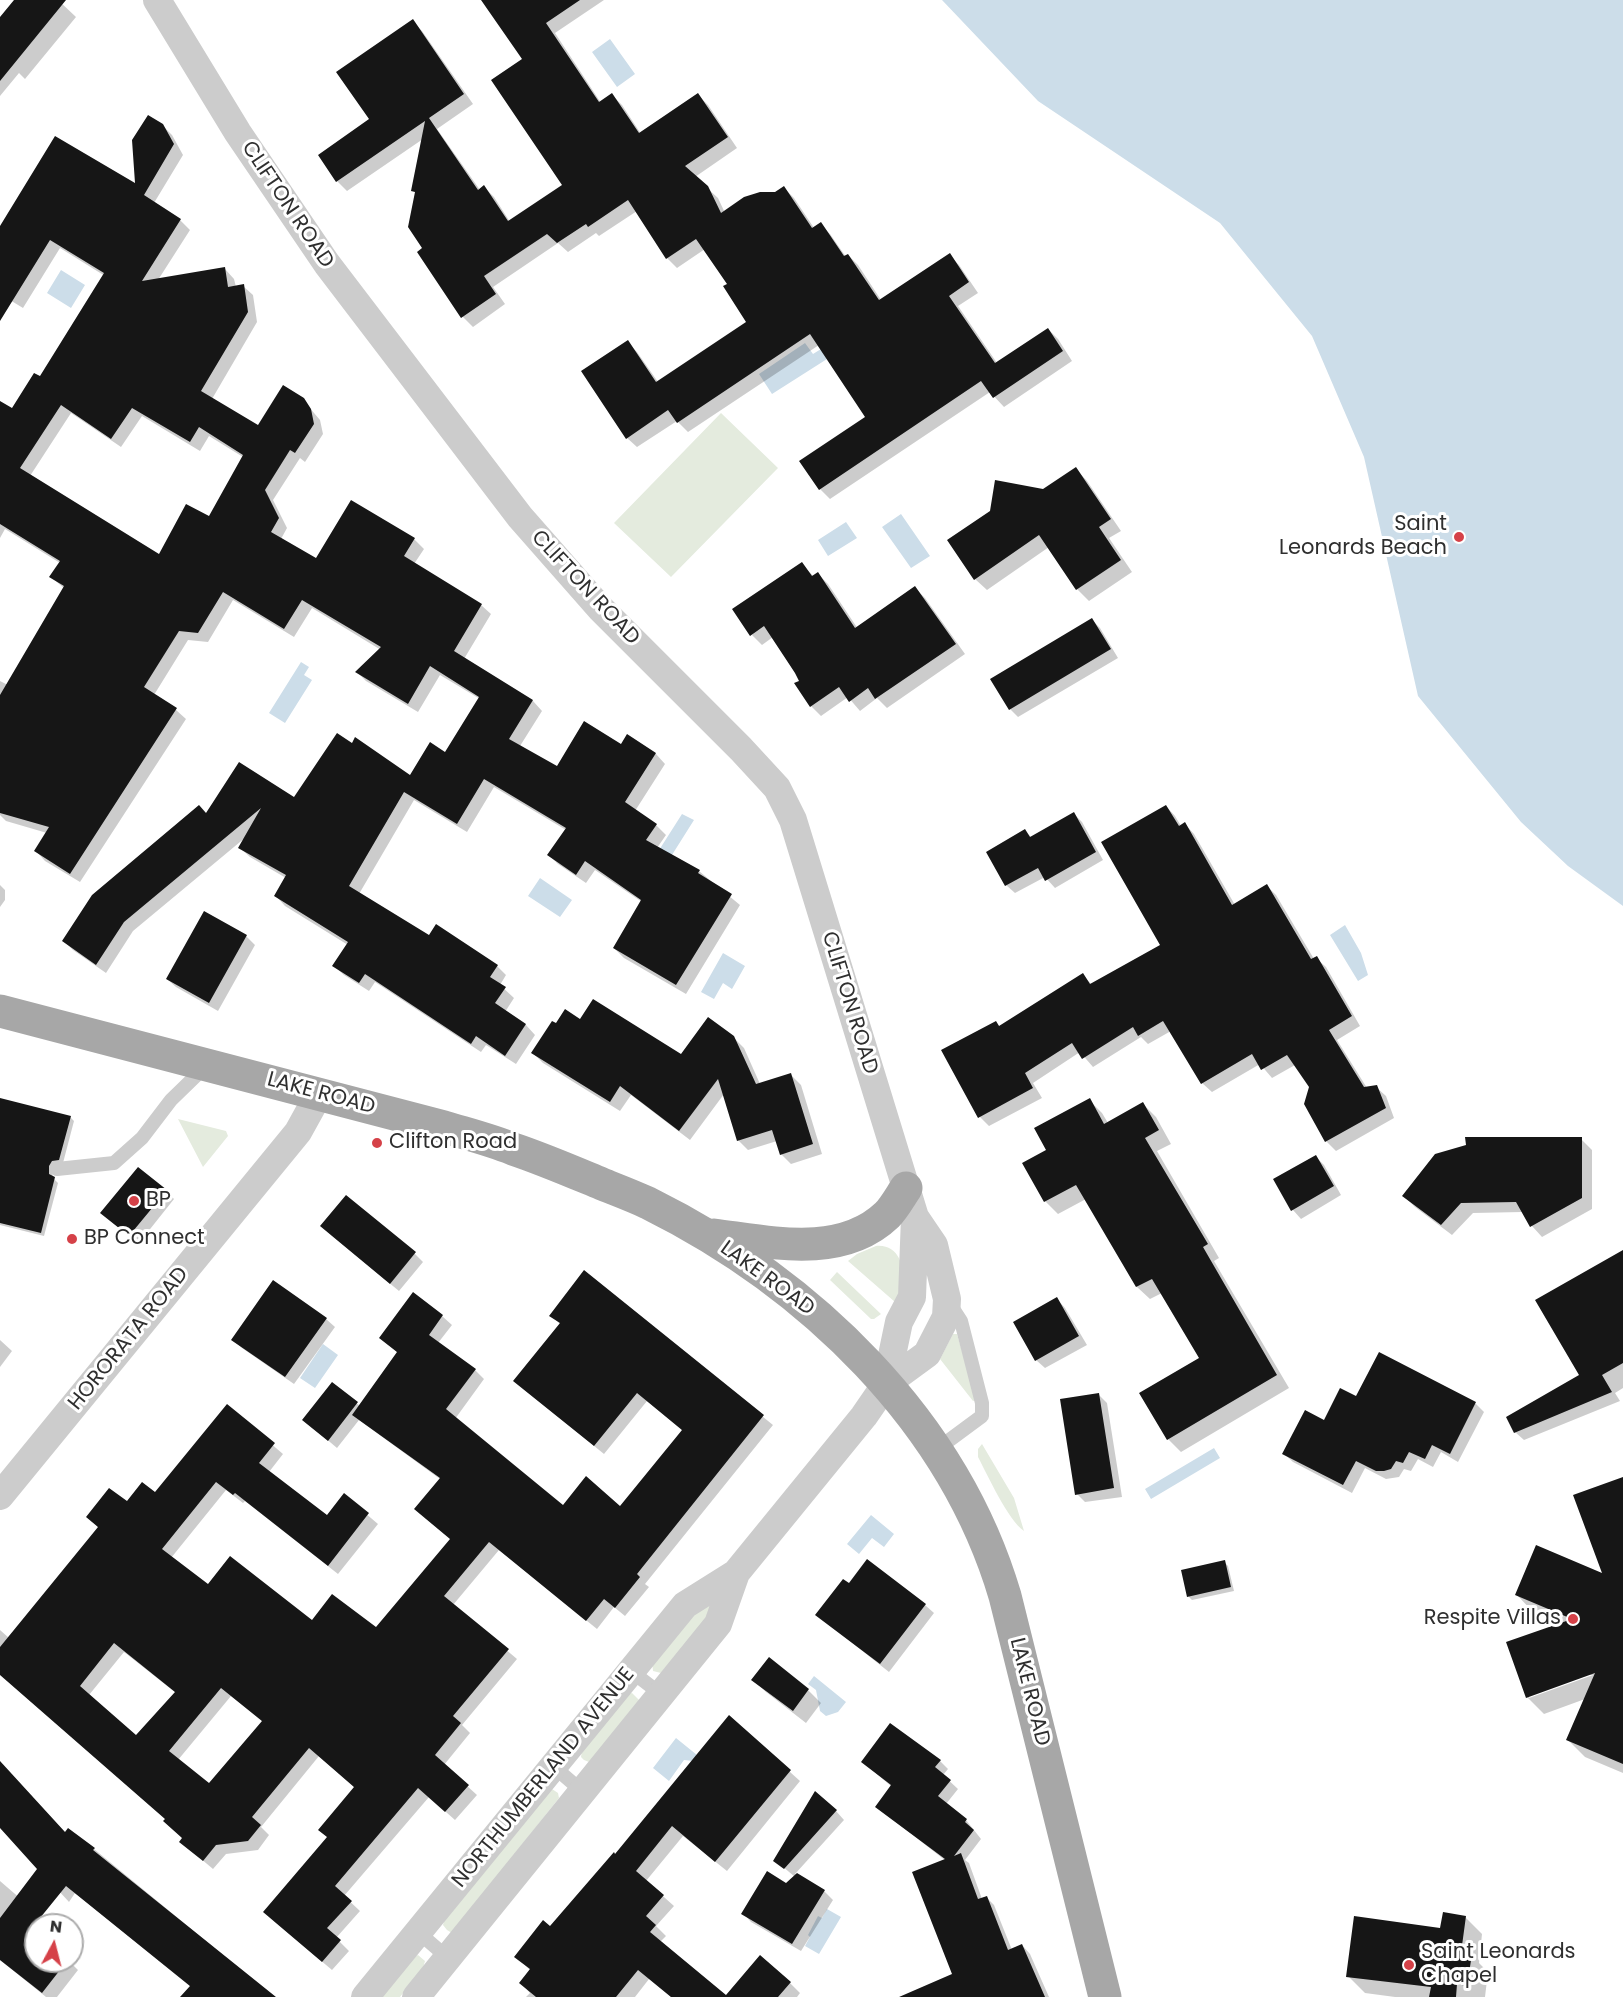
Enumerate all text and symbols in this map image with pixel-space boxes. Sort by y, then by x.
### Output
street label: CLIFTON ROAD [235,137,339,273]
place label: Saint Leonards Beach [1279,512,1447,562]
street label: CLIFTON ROAD [525,525,645,651]
marker: Saint Leonards Beach [1452,530,1466,544]
street label: CLIFTON ROAD [815,929,883,1077]
street label: LAKE ROAD [264,1068,378,1120]
place label: Clifton Road [389,1130,517,1156]
marker: Clifton Road [370,1136,384,1150]
place label: BP [146,1188,171,1214]
marker: BP [127,1194,141,1208]
place label: BP Connect [84,1226,205,1252]
marker: BP Connect [65,1232,79,1246]
street label: LAKE ROAD [715,1236,819,1322]
street label: HORORATA ROAD [64,1262,194,1416]
place label: Respite Villas [1424,1606,1561,1632]
marker: Respite Villas [1566,1612,1580,1626]
street label: LAKE ROAD [1003,1635,1055,1749]
street label: NORTHUMBERLAND AVENUE [447,1663,641,1893]
north arrow [24,1913,84,1973]
text: N [49,1914,63,1939]
place label: Saint Leonards Chapel [1421,1940,1576,1990]
marker: Saint Leonards Chapel [1402,1958,1416,1972]

